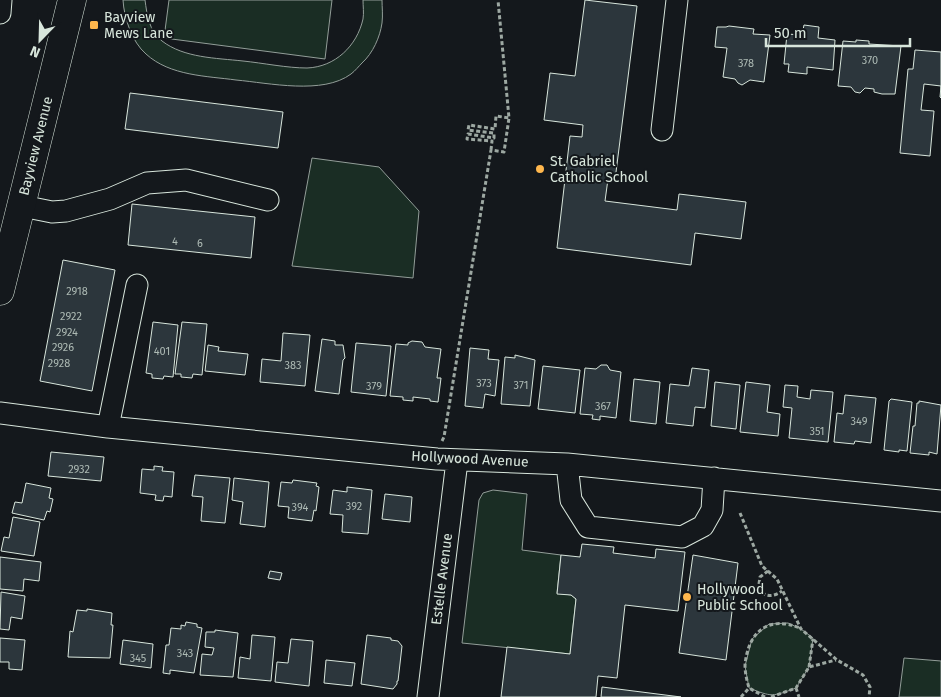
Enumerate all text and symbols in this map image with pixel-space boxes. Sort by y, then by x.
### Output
place label: Bayview Mews Lane [104,9,173,42]
north arrow [15,15,65,65]
scale bar [766,15,910,47]
marker: Bayview Mews Lane [88,19,100,31]
text: 50 m [774,24,807,42]
text: N [28,42,43,61]
house number: 370 [862,54,878,67]
house number: 378 [738,57,754,70]
street label: Bayview Avenue [15,95,57,197]
place label: St. Gabriel Catholic School [550,153,648,186]
marker: St. Gabriel Catholic School [534,163,546,175]
house number: 4 [172,235,178,248]
house number: 6 [197,237,203,250]
house number: 2918 [66,285,88,298]
house number: 2922 [60,310,82,323]
house number: 2924 [56,326,78,339]
house number: 2926 [52,341,74,354]
house number: 401 [154,345,170,358]
house number: 2928 [48,357,70,370]
house number: 383 [284,359,302,372]
house number: 373 [476,377,492,390]
house number: 371 [514,379,528,392]
house number: 379 [366,380,382,393]
house number: 367 [595,400,611,413]
house number: 349 [851,415,868,428]
house number: 351 [809,425,825,438]
street label: Hollywood Avenue [411,447,529,471]
house number: 2932 [68,463,90,476]
house number: 392 [346,500,362,513]
house number: 394 [292,501,309,514]
street label: Estelle Avenue [428,532,456,626]
place label: Hollywood Public School [697,581,783,614]
marker: Hollywood Public School [681,591,693,603]
house number: 343 [177,647,193,660]
house number: 345 [130,652,147,665]

